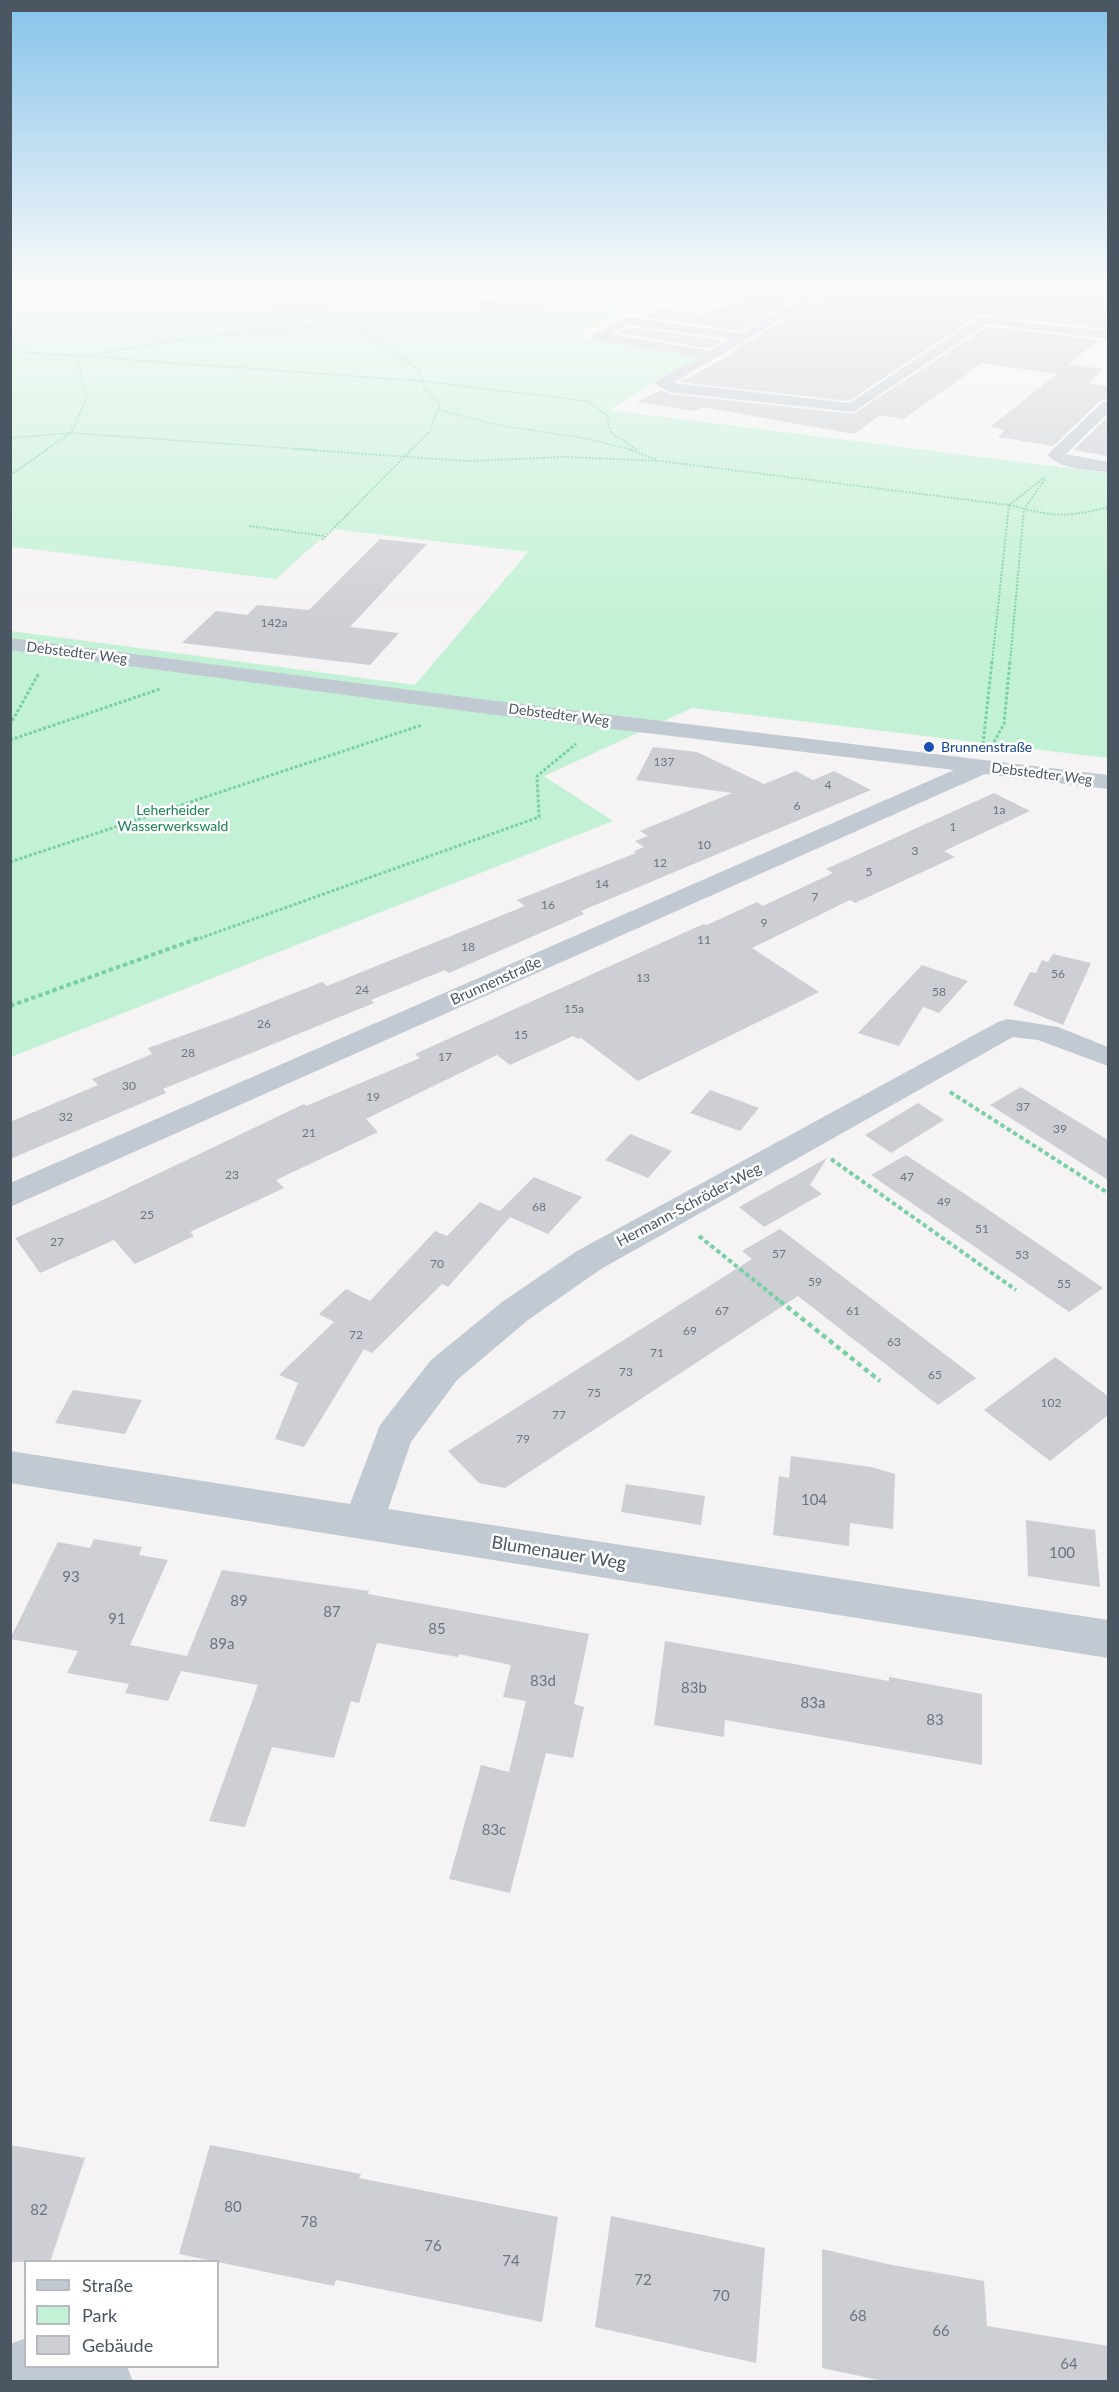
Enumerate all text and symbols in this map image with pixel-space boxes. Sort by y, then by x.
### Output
house number: 142a [261,616,287,630]
street label: Debstedter Weg [26,638,128,668]
street label: Debstedter Weg [508,700,610,730]
place label: Brunnenstraße [941,739,1032,755]
marker: Brunnenstraße [922,740,936,754]
house number: 137 [654,755,674,769]
street label: Debstedter Weg [991,759,1093,789]
house number: 4 [825,778,831,792]
house number: 6 [794,799,800,813]
park label: Leherheider Wasserwerkswald [118,802,228,834]
house number: 1a [993,803,1005,817]
house number: 1 [950,820,956,834]
house number: 10 [697,838,711,852]
house number: 3 [912,844,918,858]
house number: 12 [653,856,667,870]
house number: 5 [866,865,872,879]
house number: 14 [595,877,609,891]
house number: 7 [812,890,818,904]
house number: 16 [541,898,555,912]
house number: 9 [761,916,767,930]
house number: 11 [697,933,711,947]
house number: 18 [461,940,475,954]
street label: Brunnenstraße [448,953,544,1009]
house number: 56 [1051,967,1065,981]
house number: 13 [636,971,650,985]
house number: 24 [355,983,369,997]
house number: 58 [932,985,946,999]
house number: 15a [564,1002,584,1016]
house number: 26 [257,1017,271,1031]
house number: 15 [514,1028,528,1042]
house number: 28 [181,1046,195,1060]
house number: 17 [438,1050,452,1064]
house number: 30 [122,1079,136,1093]
house number: 19 [366,1090,380,1104]
house number: 37 [1016,1100,1030,1114]
house number: 32 [59,1110,73,1124]
house number: 39 [1053,1122,1067,1136]
house number: 21 [302,1126,316,1140]
street label: Hermann-Schröder-Weg [614,1159,764,1251]
house number: 23 [225,1168,239,1182]
house number: 47 [900,1170,914,1184]
house number: 49 [937,1195,951,1209]
house number: 68 [532,1200,546,1214]
house number: 25 [140,1208,154,1222]
house number: 51 [975,1222,989,1236]
house number: 27 [50,1235,64,1249]
house number: 57 [772,1247,786,1261]
house number: 53 [1015,1248,1029,1262]
house number: 70 [430,1257,444,1271]
house number: 59 [808,1275,822,1289]
house number: 55 [1057,1277,1071,1291]
house number: 67 [715,1304,729,1318]
house number: 61 [846,1304,860,1318]
house number: 69 [683,1324,697,1338]
house number: 72 [349,1328,363,1342]
house number: 63 [887,1335,901,1349]
house number: 71 [650,1346,664,1360]
house number: 73 [619,1365,633,1379]
house number: 65 [928,1368,942,1382]
house number: 75 [587,1386,601,1400]
house number: 102 [1041,1396,1061,1410]
house number: 77 [552,1408,566,1422]
house number: 79 [516,1432,530,1446]
house number: 104 [801,1491,827,1509]
street label: Blumenauer Weg [490,1532,628,1574]
house number: 100 [1049,1544,1075,1562]
house number: 93 [62,1568,80,1586]
house number: 89 [230,1592,248,1610]
house number: 87 [323,1603,341,1621]
house number: 91 [108,1610,126,1628]
house number: 85 [428,1620,446,1638]
house number: 89a [210,1635,234,1653]
house number: 83d [530,1672,556,1690]
house number: 83b [681,1679,707,1697]
house number: 83a [801,1694,825,1712]
house number: 83 [926,1711,944,1729]
house number: 83c [482,1821,506,1839]
house number: 80 [224,2198,242,2216]
house number: 82 [30,2201,48,2219]
house number: 78 [300,2213,318,2231]
house number: 76 [424,2237,442,2255]
house number: 74 [502,2252,520,2270]
legend [24,2260,219,2368]
house number: 72 [634,2271,652,2289]
text: Straße [82,2274,133,2296]
house number: 70 [712,2287,730,2305]
text: Park [82,2304,117,2326]
house number: 68 [849,2307,867,2325]
house number: 66 [932,2322,950,2340]
text: Gebäude [82,2334,153,2356]
house number: 64 [1060,2355,1078,2373]

